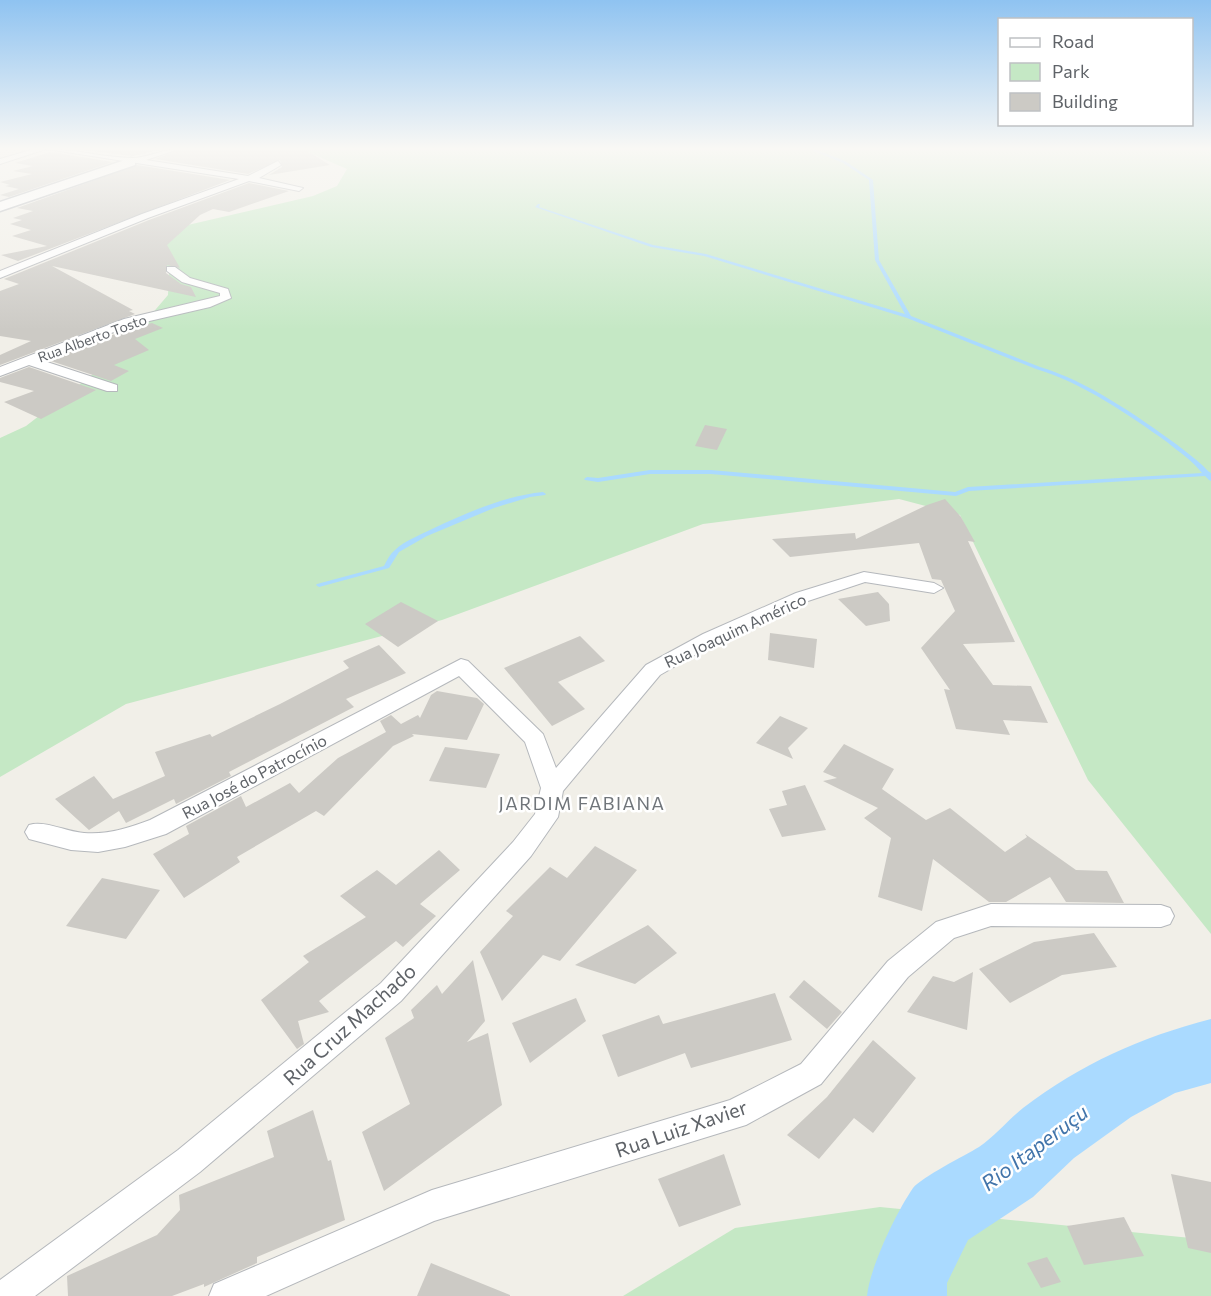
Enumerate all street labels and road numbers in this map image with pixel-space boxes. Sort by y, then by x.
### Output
street label: Rua Alberto Tosto [35,310,149,366]
street label: Rua Joaquim Américo [661,589,809,671]
street label: Rua José do Patrocínio [178,730,330,822]
street label: Rua Cruz Machado [278,958,420,1090]
street label: Rua Luiz Xavier [612,1094,750,1162]

